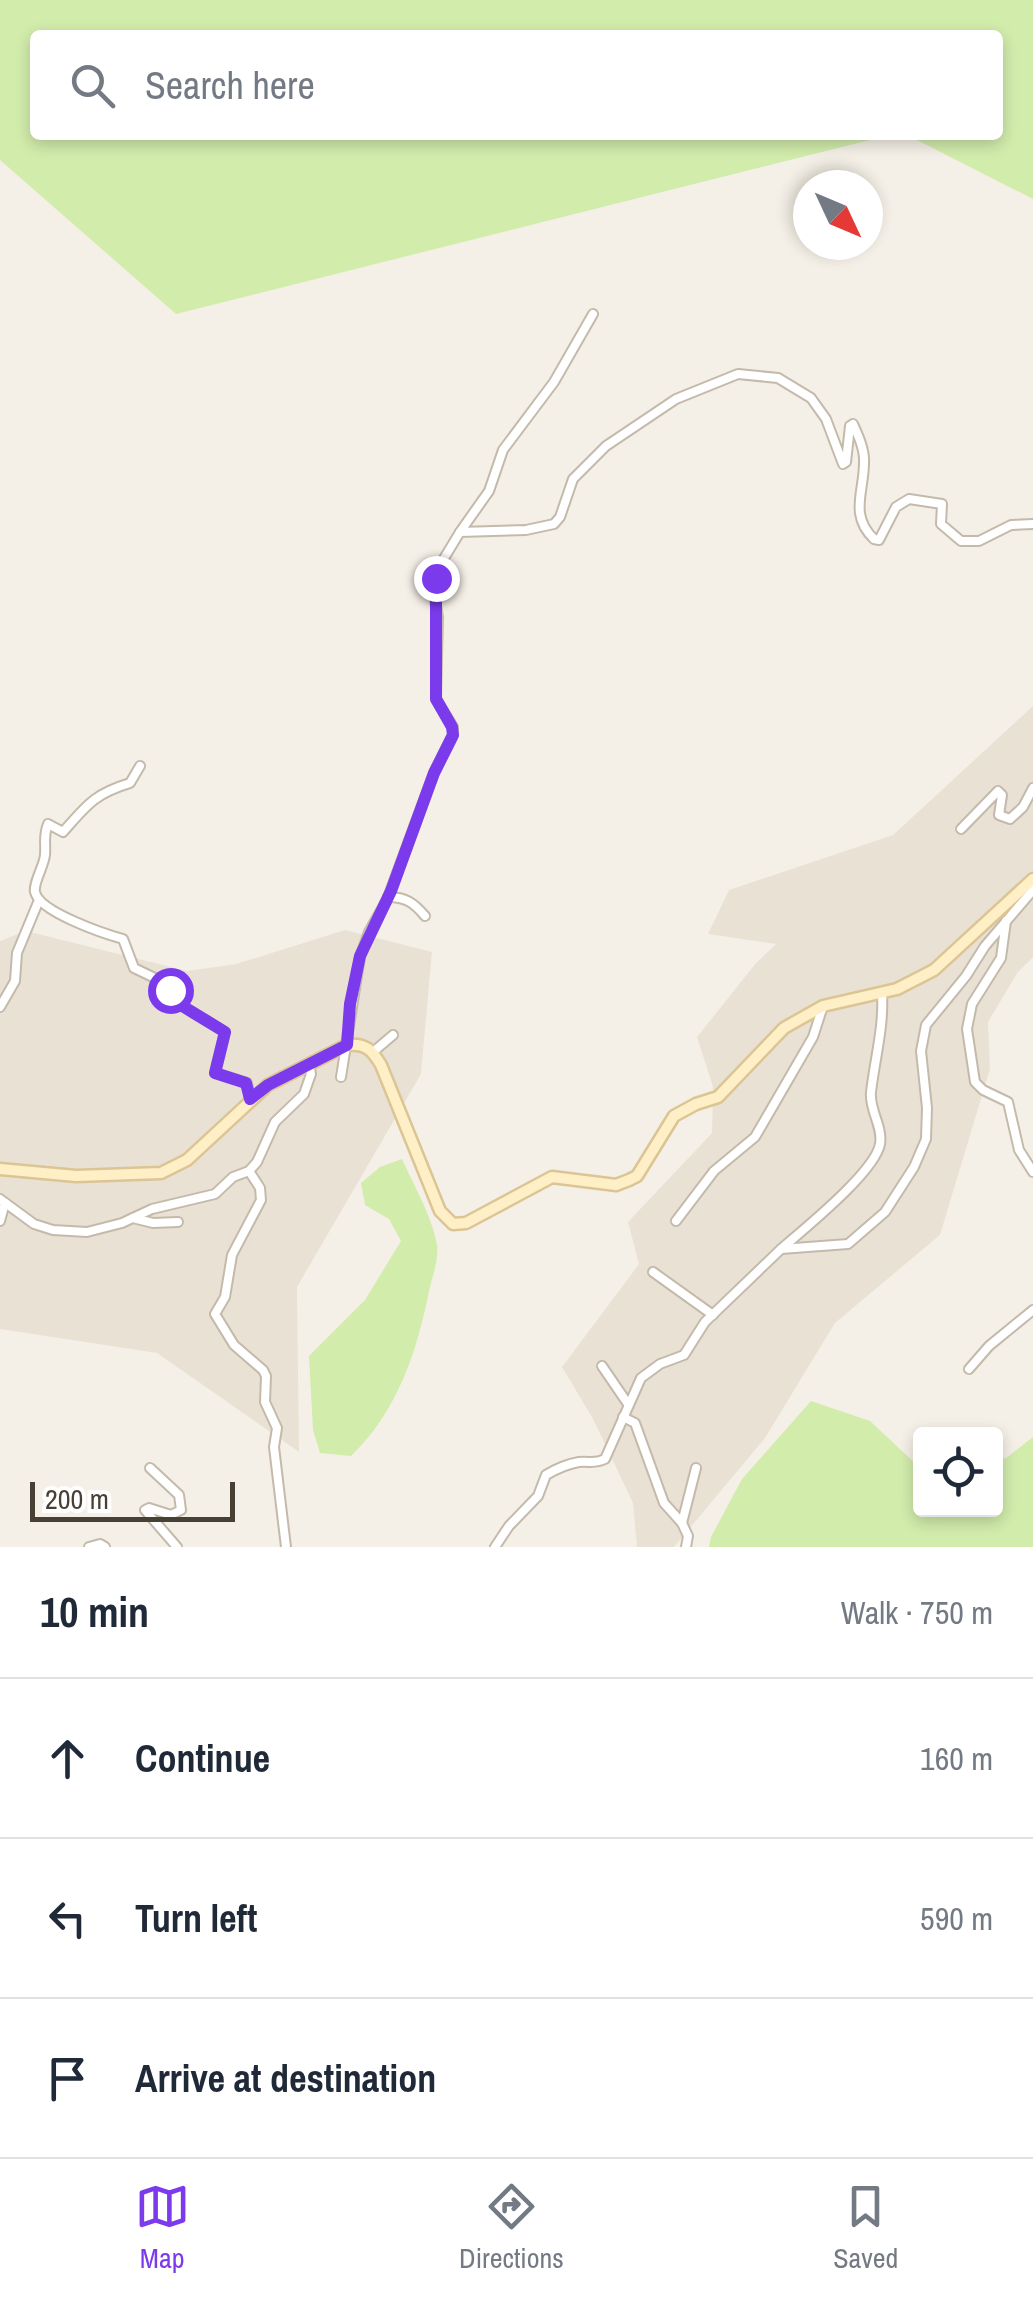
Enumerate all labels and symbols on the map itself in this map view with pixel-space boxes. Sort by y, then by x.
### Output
north arrow [793,170,883,260]
route end [414,556,460,602]
route start [148,968,194,1014]
scale bar [30,1477,235,1522]

